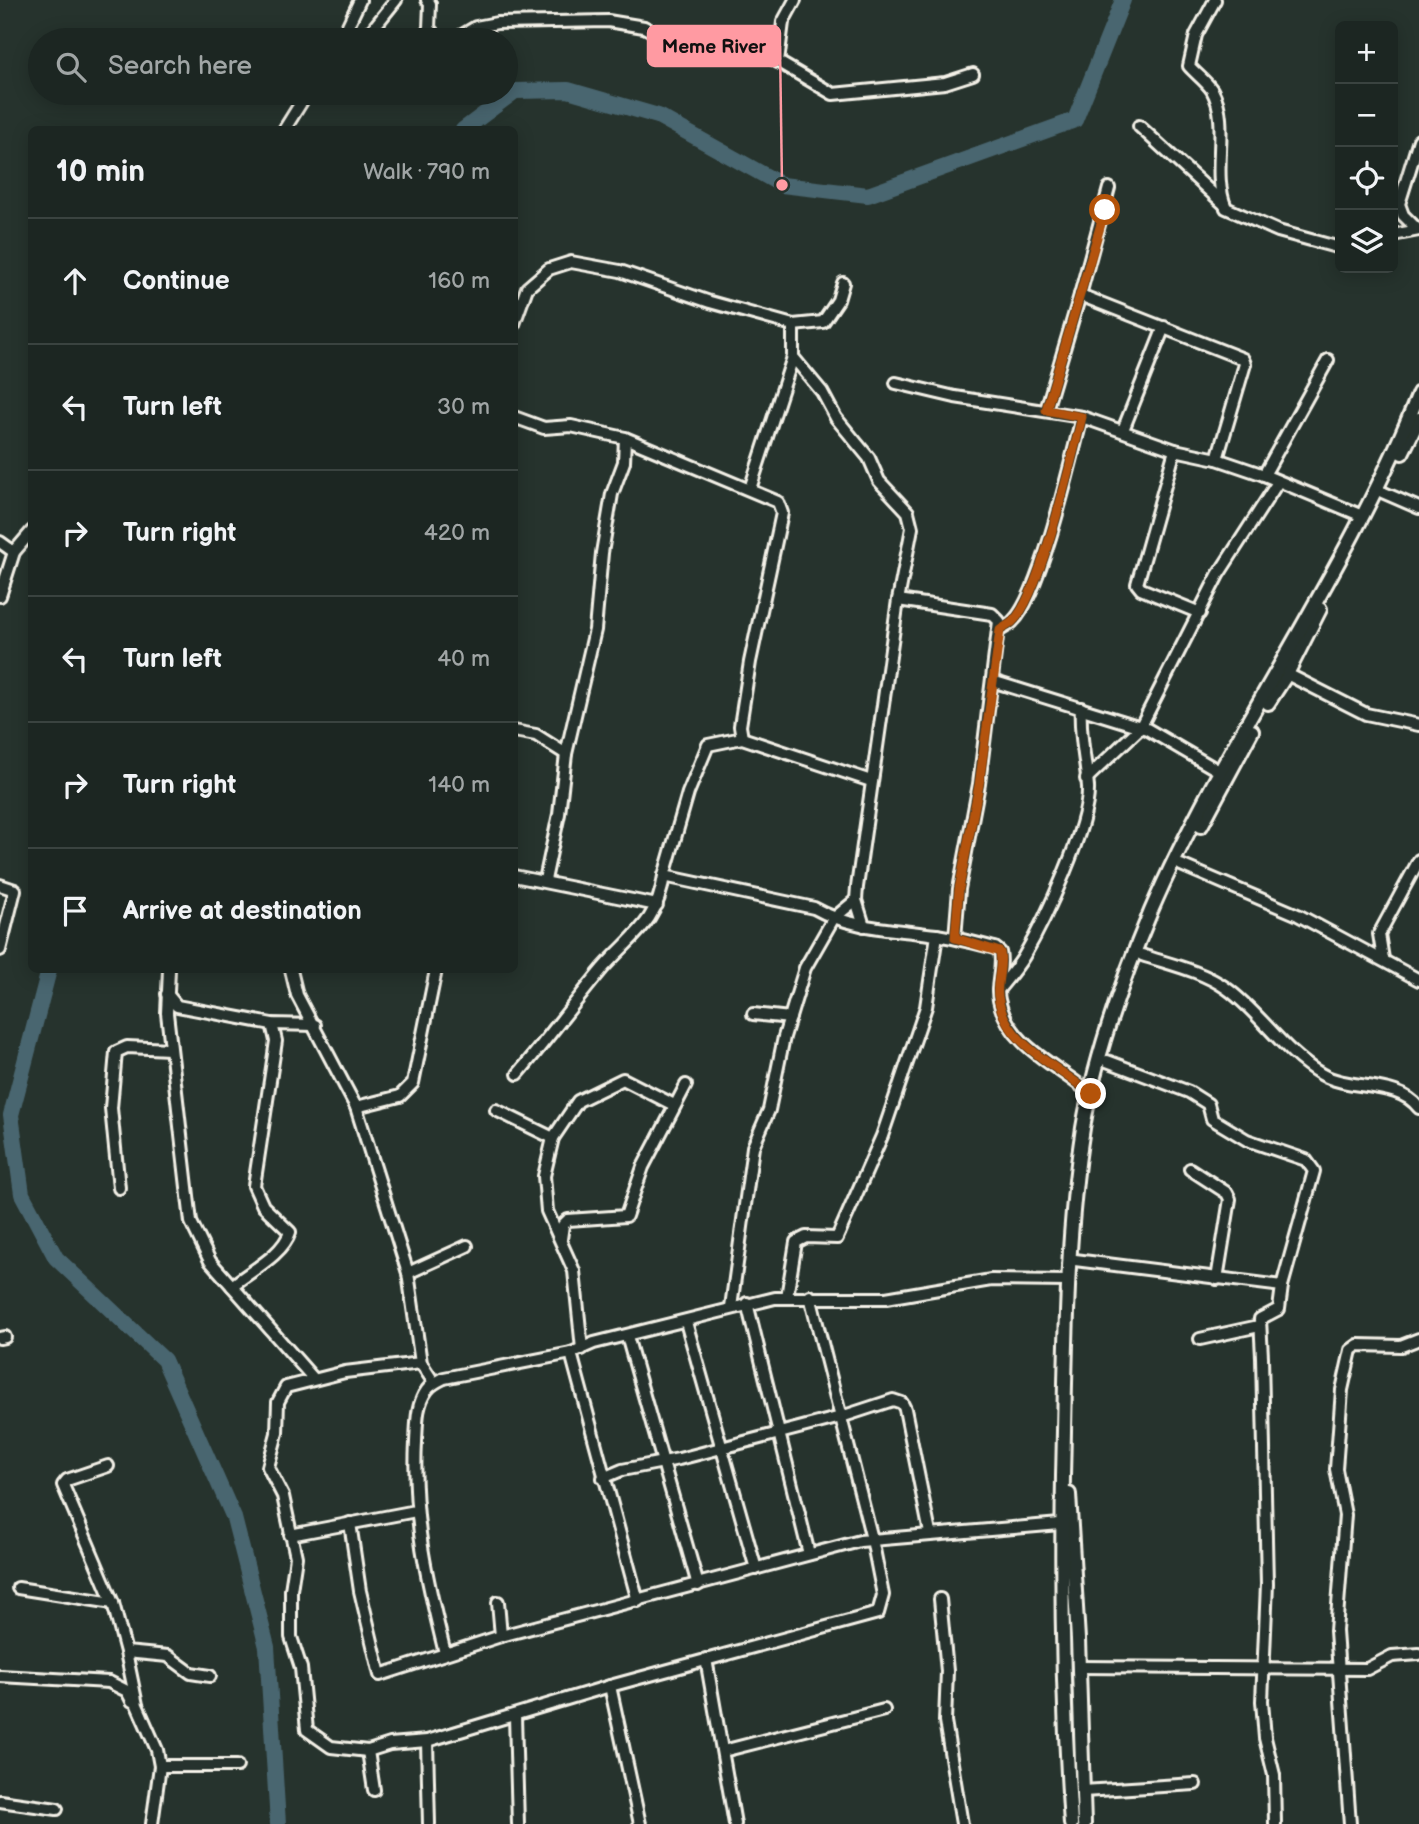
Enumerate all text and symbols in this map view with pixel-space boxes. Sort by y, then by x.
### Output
map controls [1335,21,1398,273]
button: + [1335,21,1398,84]
callout: Meme River [648,26,780,66]
search box [28,28,518,105]
text: Meme River [662,36,767,59]
icon: search [52,48,90,86]
text: Search here [108,51,252,82]
button: − [1335,84,1398,147]
button: locate [1335,147,1398,210]
text: 10 min [56,154,145,190]
text: Walk · 790 m [363,158,490,186]
route start [1089,194,1120,225]
button: layers [1335,210,1398,273]
icon: ahead [56,262,94,300]
text: Continue [123,266,230,297]
text: 160 m [428,267,490,295]
icon: left [56,388,94,426]
text: Turn left [123,392,222,423]
text: 30 m [437,393,490,421]
icon: right [56,514,94,552]
text: Turn right [123,518,236,549]
text: 420 m [424,519,490,547]
icon: left [56,640,94,678]
text: Turn left [123,644,222,675]
text: 40 m [437,645,490,673]
icon: right [56,766,94,804]
text: Turn right [123,770,236,801]
text: 140 m [428,771,490,799]
icon: arrive [56,892,94,930]
text: Arrive at destination [123,896,362,927]
route end [1075,1078,1106,1109]

